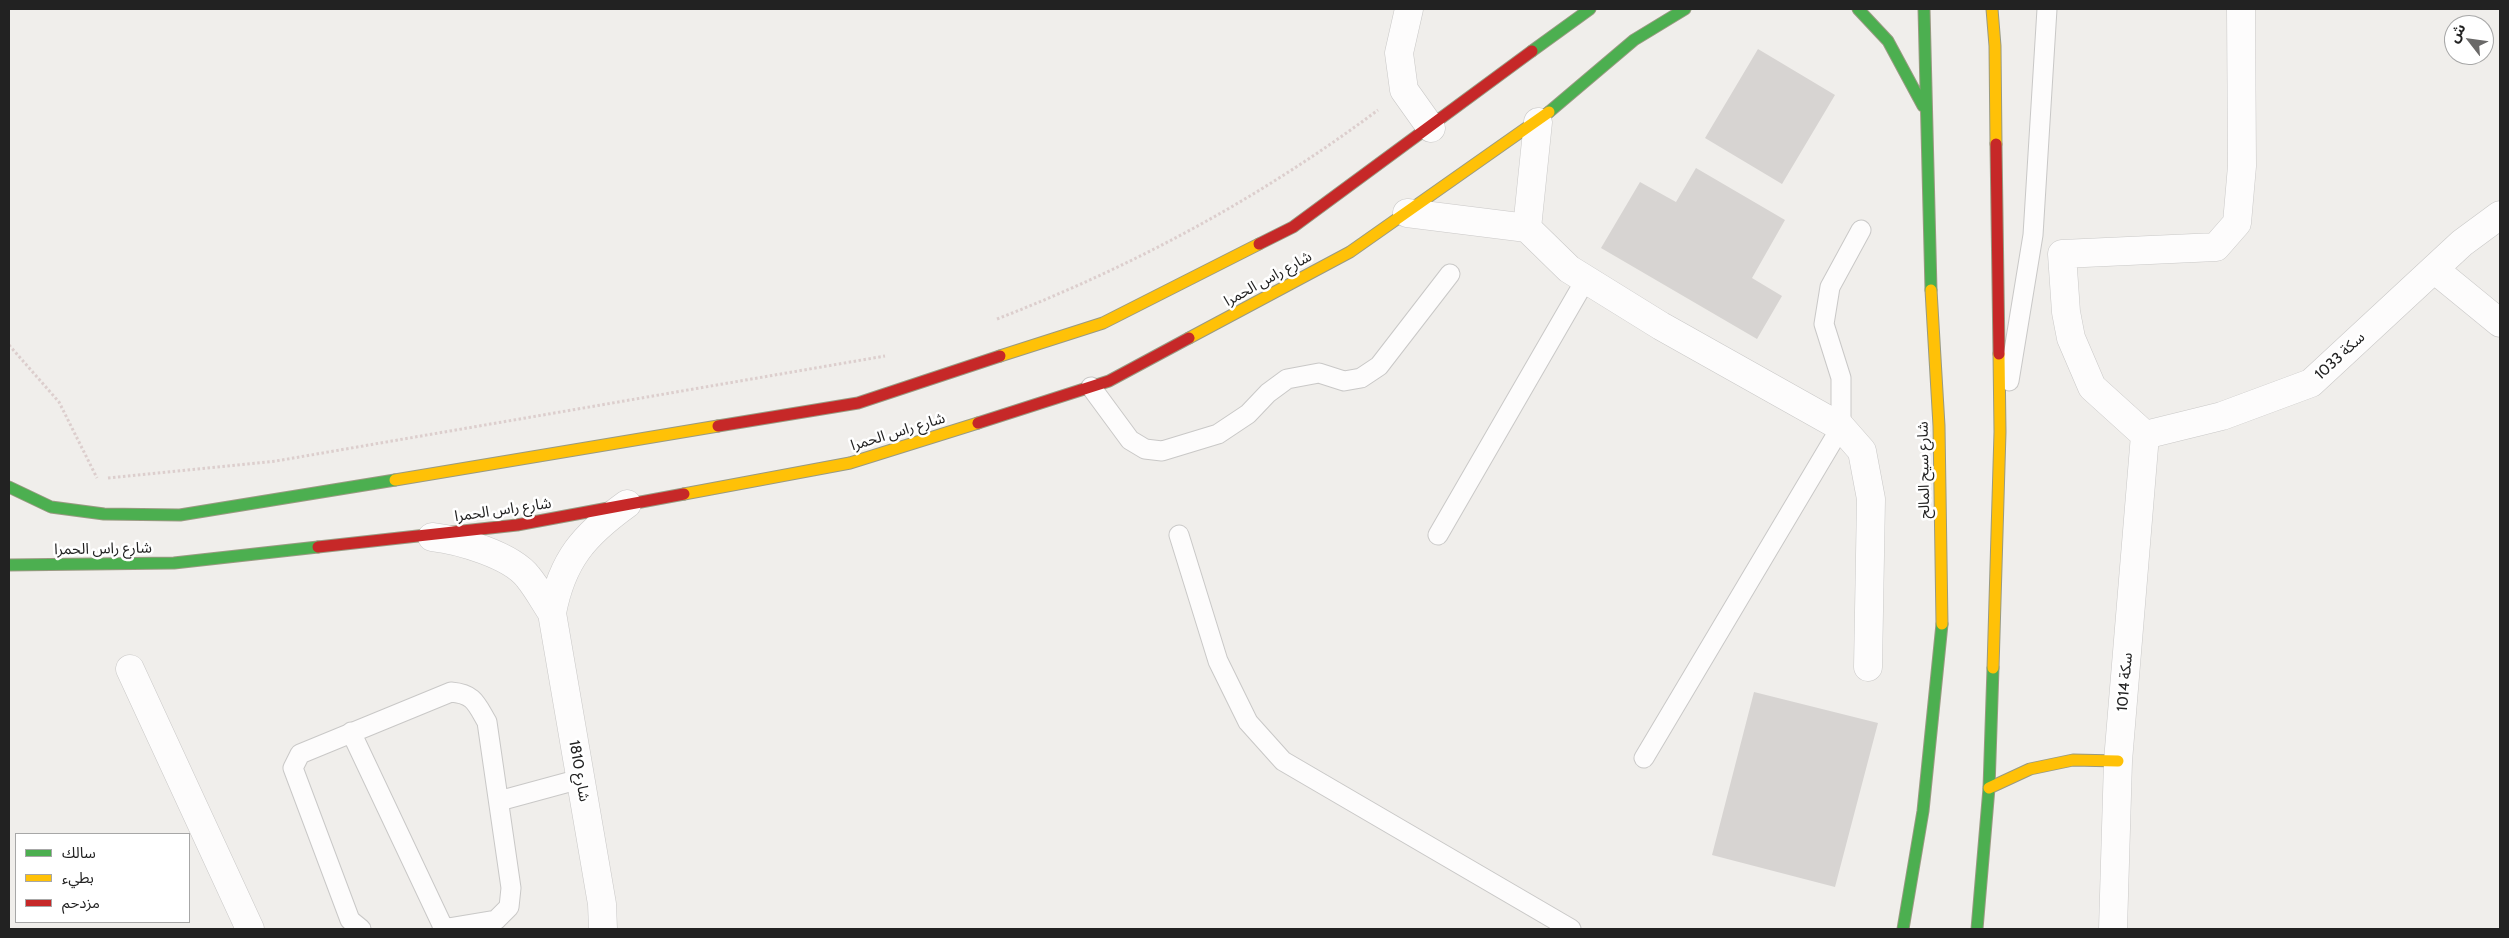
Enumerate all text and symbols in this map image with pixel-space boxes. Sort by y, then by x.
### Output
north arrow [2444,15,2494,65]
text: ش [2444,20,2469,46]
street label: شارع راس الحمرا [1221,247,1315,311]
street label: سكة 1033 [2311,328,2369,384]
street label: شارع راس الحمرا [849,409,947,455]
street label: شارع سيح المالح [1914,421,1934,519]
street label: شارع راس الحمرا [453,494,553,526]
street label: شارع راس الحمرا [54,539,152,559]
street label: سكة 1014 [2113,652,2137,712]
street label: شارع 1810 [565,739,593,803]
legend [15,833,190,923]
text: سالك [62,844,96,862]
text: بطيء [62,869,94,887]
text: مزدحم [62,894,100,912]

